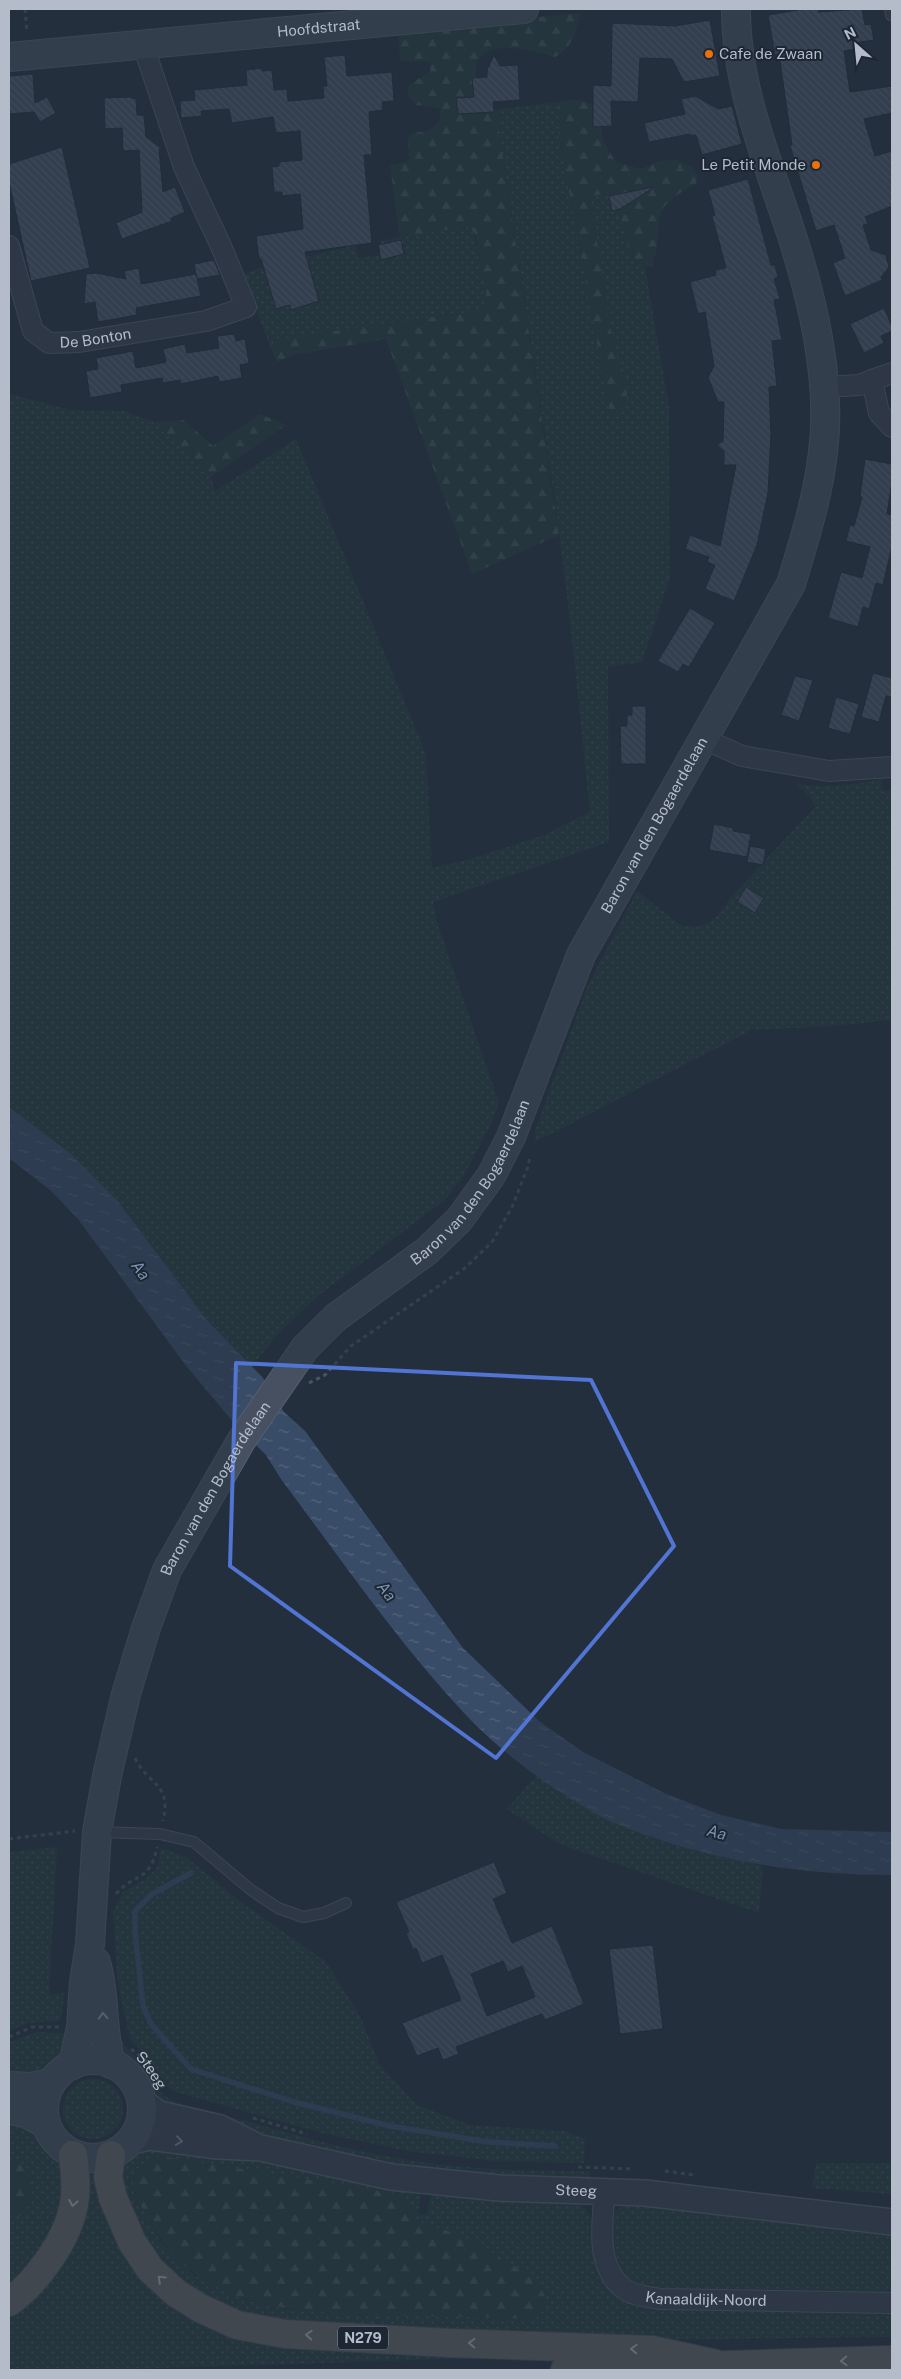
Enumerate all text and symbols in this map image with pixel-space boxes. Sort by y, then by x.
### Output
street label: Hoofdstraat [276,15,361,40]
north arrow [831,20,881,70]
text: N [842,24,859,43]
place label: Cafe de Zwaan [719,45,822,62]
marker: Cafe de Zwaan [703,48,715,60]
place label: Le Petit Monde [701,156,806,173]
marker: Le Petit Monde [810,159,822,171]
street label: De Bonton [59,325,132,351]
street label: Baron van den Bogaerdelaan [597,734,711,916]
street label: Baron van den Bogaerdelaan [407,1097,532,1268]
water label: Aa [127,1257,154,1284]
street label: Baron van den Bogaerdelaan [157,1398,274,1578]
water label: Aa [373,1578,400,1605]
water label: Aa [705,1821,729,1844]
one-way arrow [98,2012,108,2020]
street label: Steeg [133,2048,170,2092]
one-way arrow [174,2135,183,2145]
street label: Steeg [555,2181,597,2199]
one-way arrow [68,2198,79,2207]
one-way arrow [158,2276,167,2285]
street label: Kanaaldijk-Noord [644,2288,767,2309]
road number: N279 [338,2326,388,2350]
one-way arrow [305,2330,313,2341]
one-way arrow [467,2338,475,2349]
one-way arrow [630,2344,638,2354]
one-way arrow [839,2356,847,2366]

